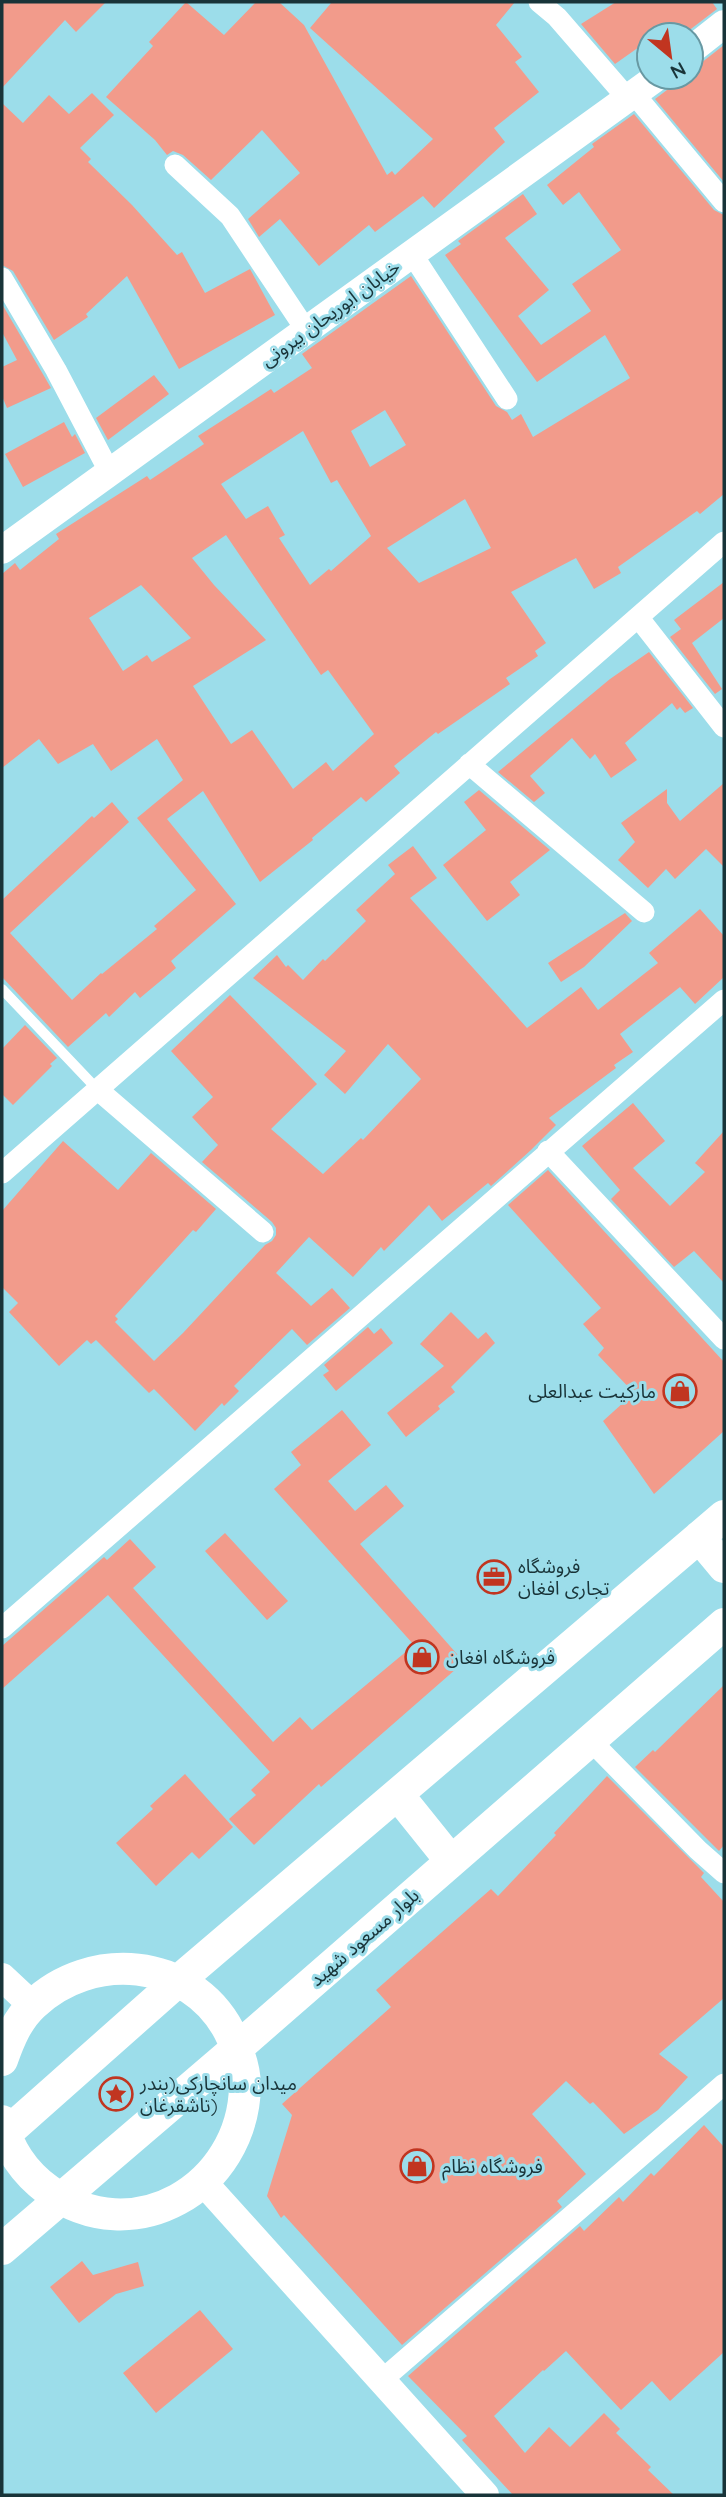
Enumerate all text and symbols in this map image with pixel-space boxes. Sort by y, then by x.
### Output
north arrow [635,21,705,91]
text: N [666,57,690,85]
street label: خیابان ابوریحان بیرونی [256,254,404,372]
shop icon: مارکیت عبدالعلی [661,1372,699,1410]
place label: مارکیت عبدالعلی [528,1379,656,1403]
place label: فروشگاه تجاری افغان [518,1554,609,1600]
office icon: فروشگاه تجاری افغان [475,1558,513,1596]
shop icon: فروشگاه افغان [403,1638,441,1676]
place label: فروشگاه افغان [446,1645,555,1669]
street label: بلوار مسعود شهید [304,1883,424,1991]
place label: میدان سانچارکی(بندر تاشقرغان) [139,2071,297,2117]
place icon: میدان سانچارکی(بندر تاشقرغان) [97,2075,135,2113]
shop icon: فروشگاه نظام [398,2147,436,2185]
place label: فروشگاه نظام [442,2154,543,2181]

